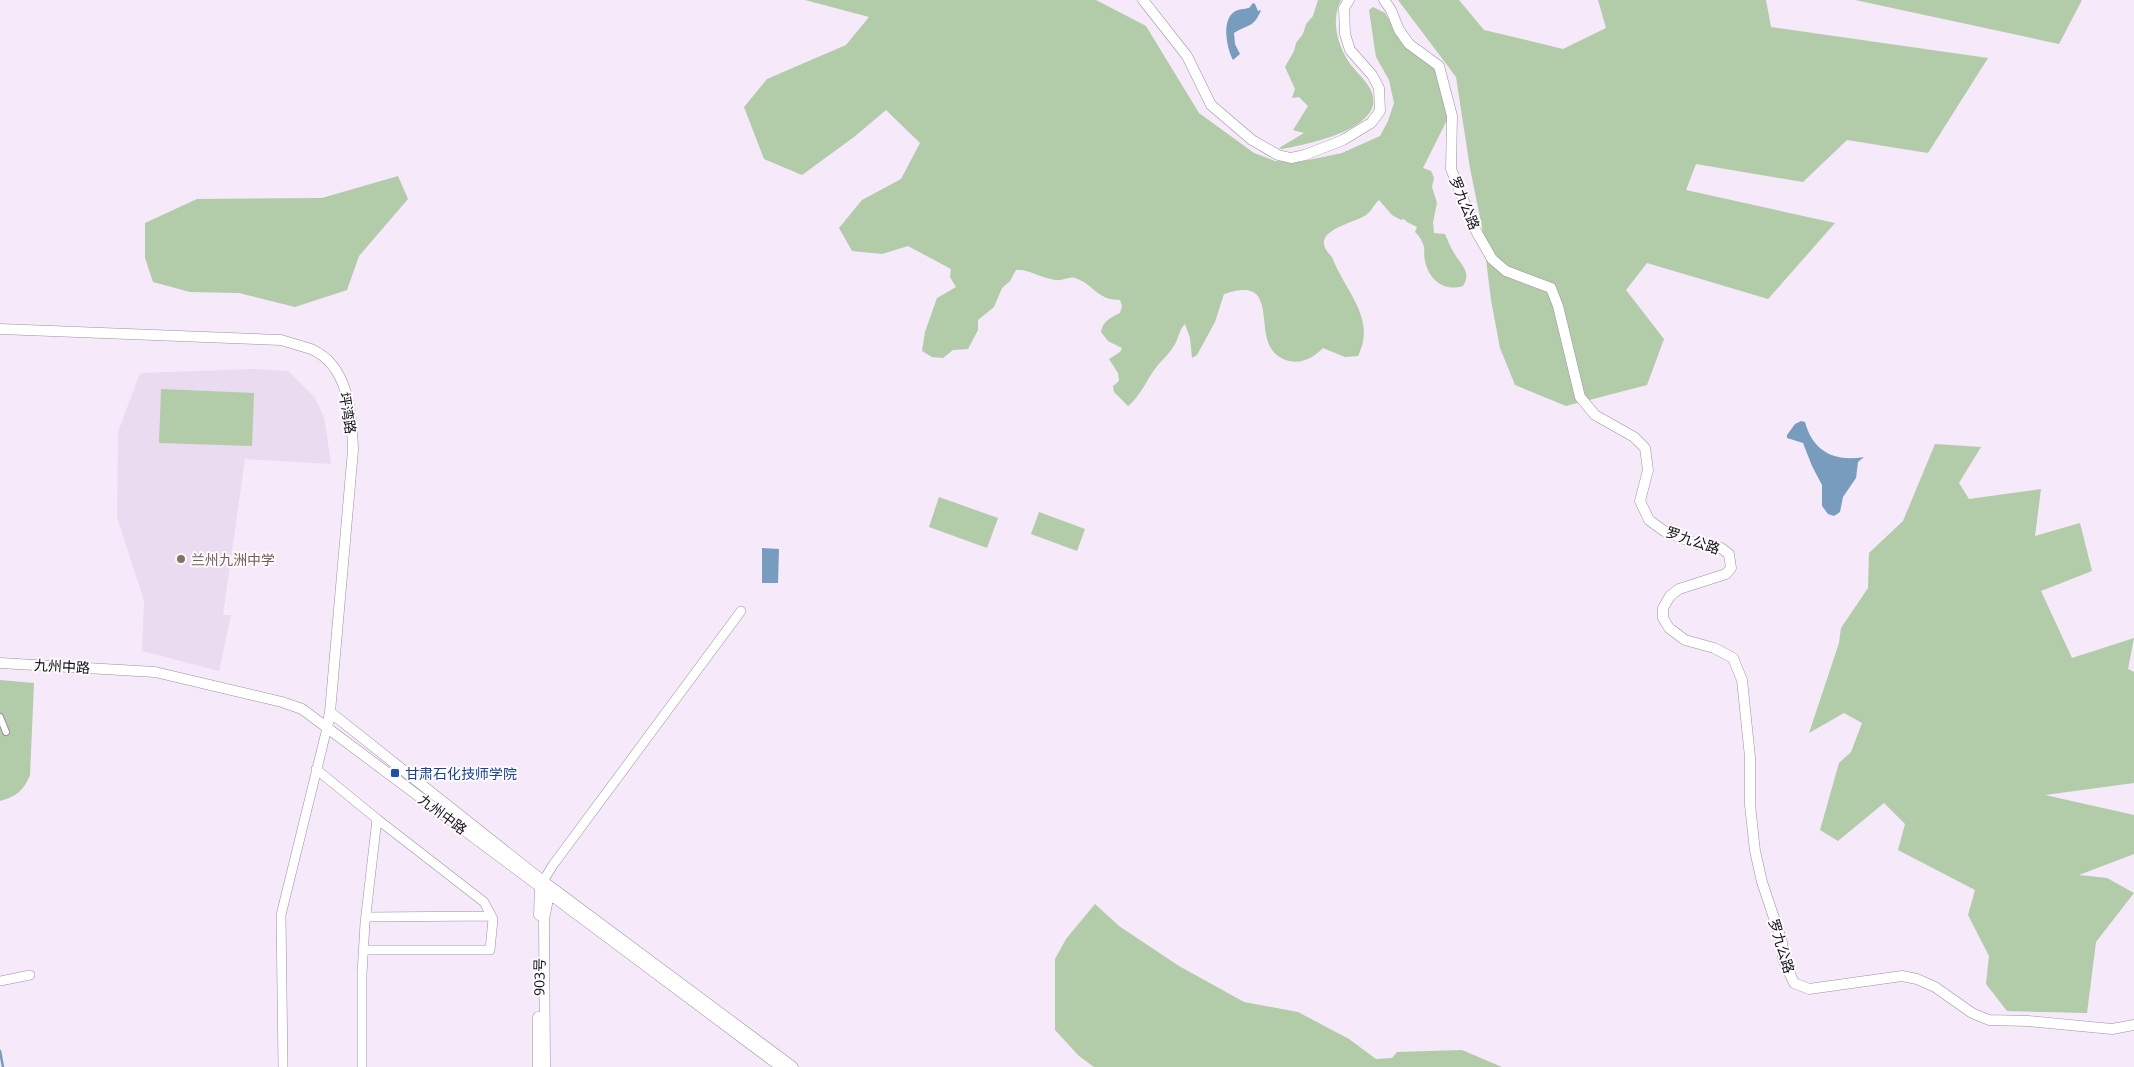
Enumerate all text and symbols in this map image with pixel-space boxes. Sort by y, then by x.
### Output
street label: 罗九公路 [1446,173,1484,233]
street label: 坪湾路 [335,391,361,435]
street label: 罗九公路 [1663,522,1723,558]
place label: 兰州九洲中学 [191,550,275,569]
marker: 兰州九洲中学 [175,553,187,565]
street label: 九州中路 [34,655,90,677]
place label: 甘肃石化技师学院 [405,764,517,783]
marker: 甘肃石化技师学院 [389,767,401,779]
street label: 九州中路 [415,790,471,838]
street label: 罗九公路 [1765,916,1799,976]
street label: 903号 [529,958,549,996]

